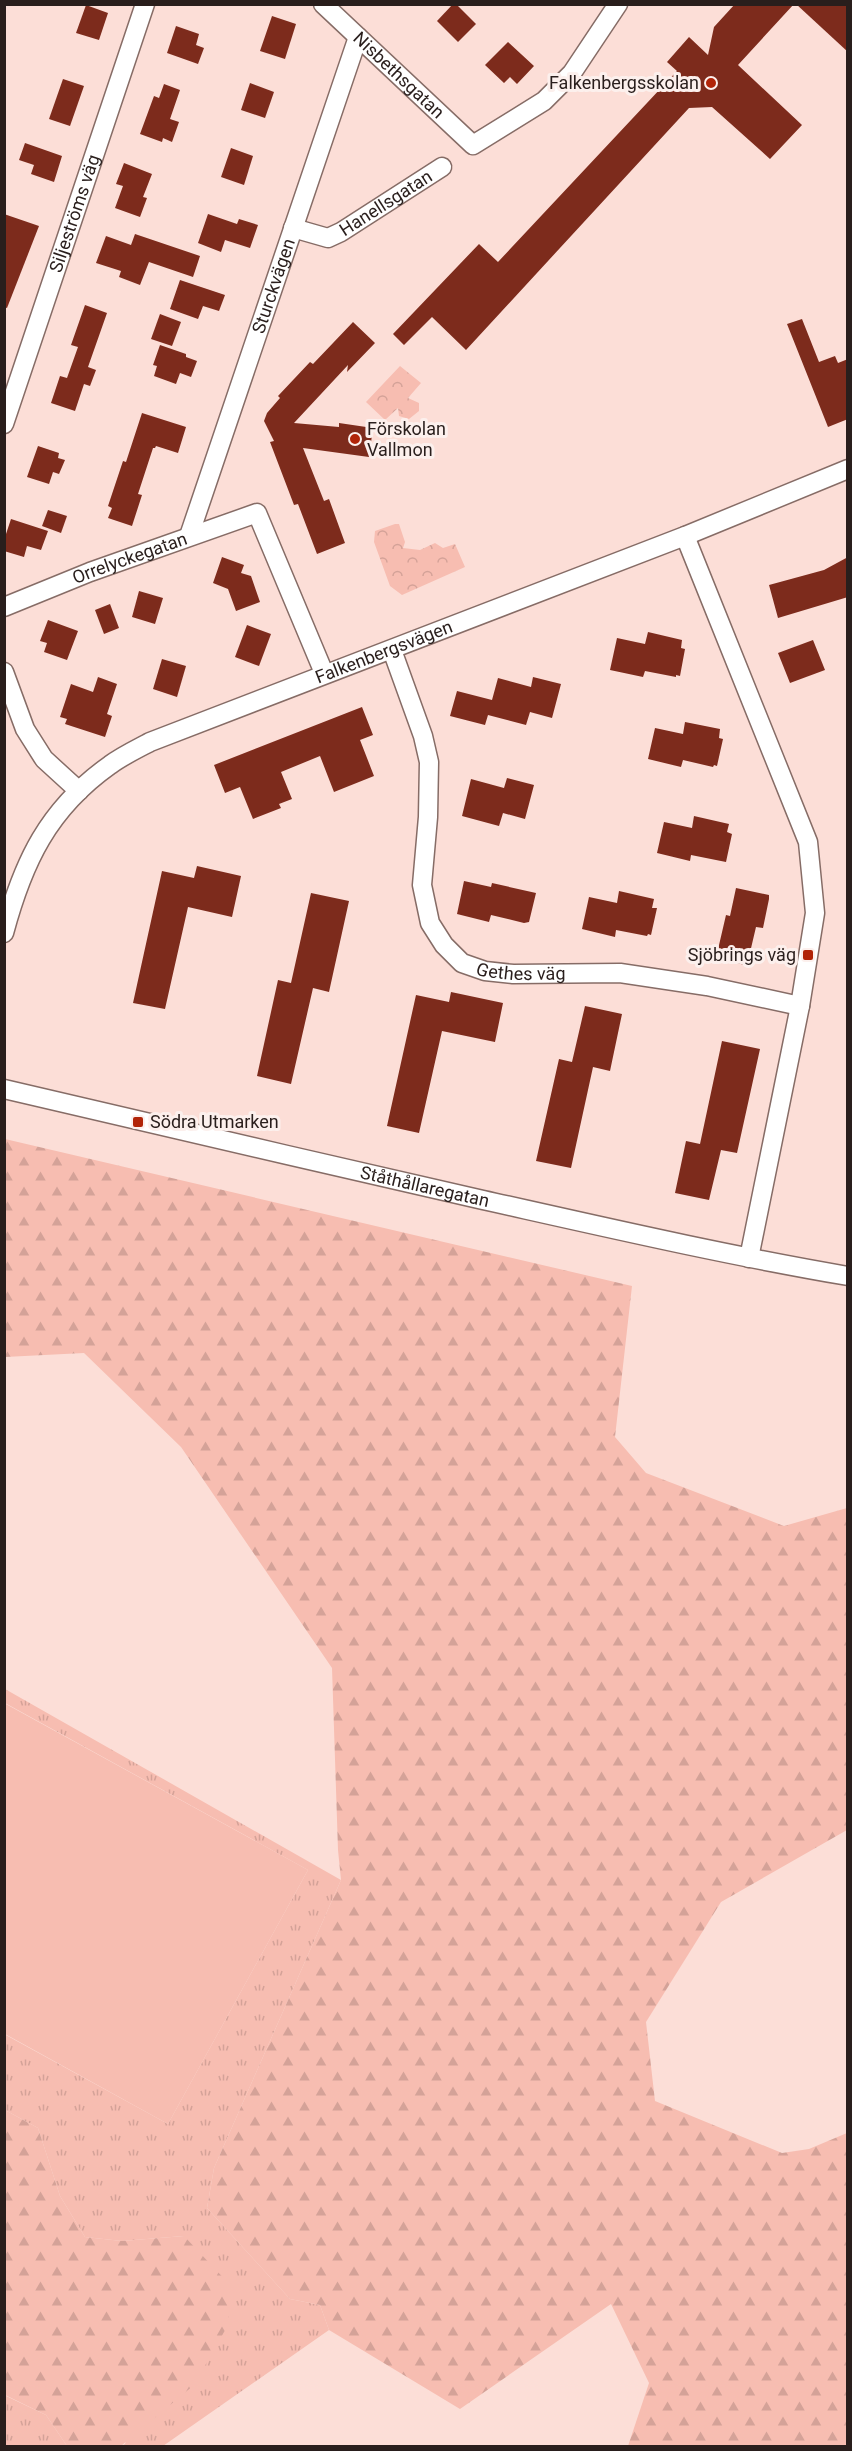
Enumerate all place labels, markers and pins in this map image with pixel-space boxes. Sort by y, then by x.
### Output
place label: Falkenbergsskolan [549,72,699,93]
marker: Falkenbergsskolan [704,76,718,90]
place label: Förskolan Vallmon [367,418,446,460]
marker: Förskolan Vallmon [348,432,362,446]
place label: Sjöbrings väg [688,944,796,965]
marker: Sjöbrings väg [801,948,815,962]
place label: Södra Utmarken [150,1111,279,1132]
marker: Södra Utmarken [131,1115,145,1129]

